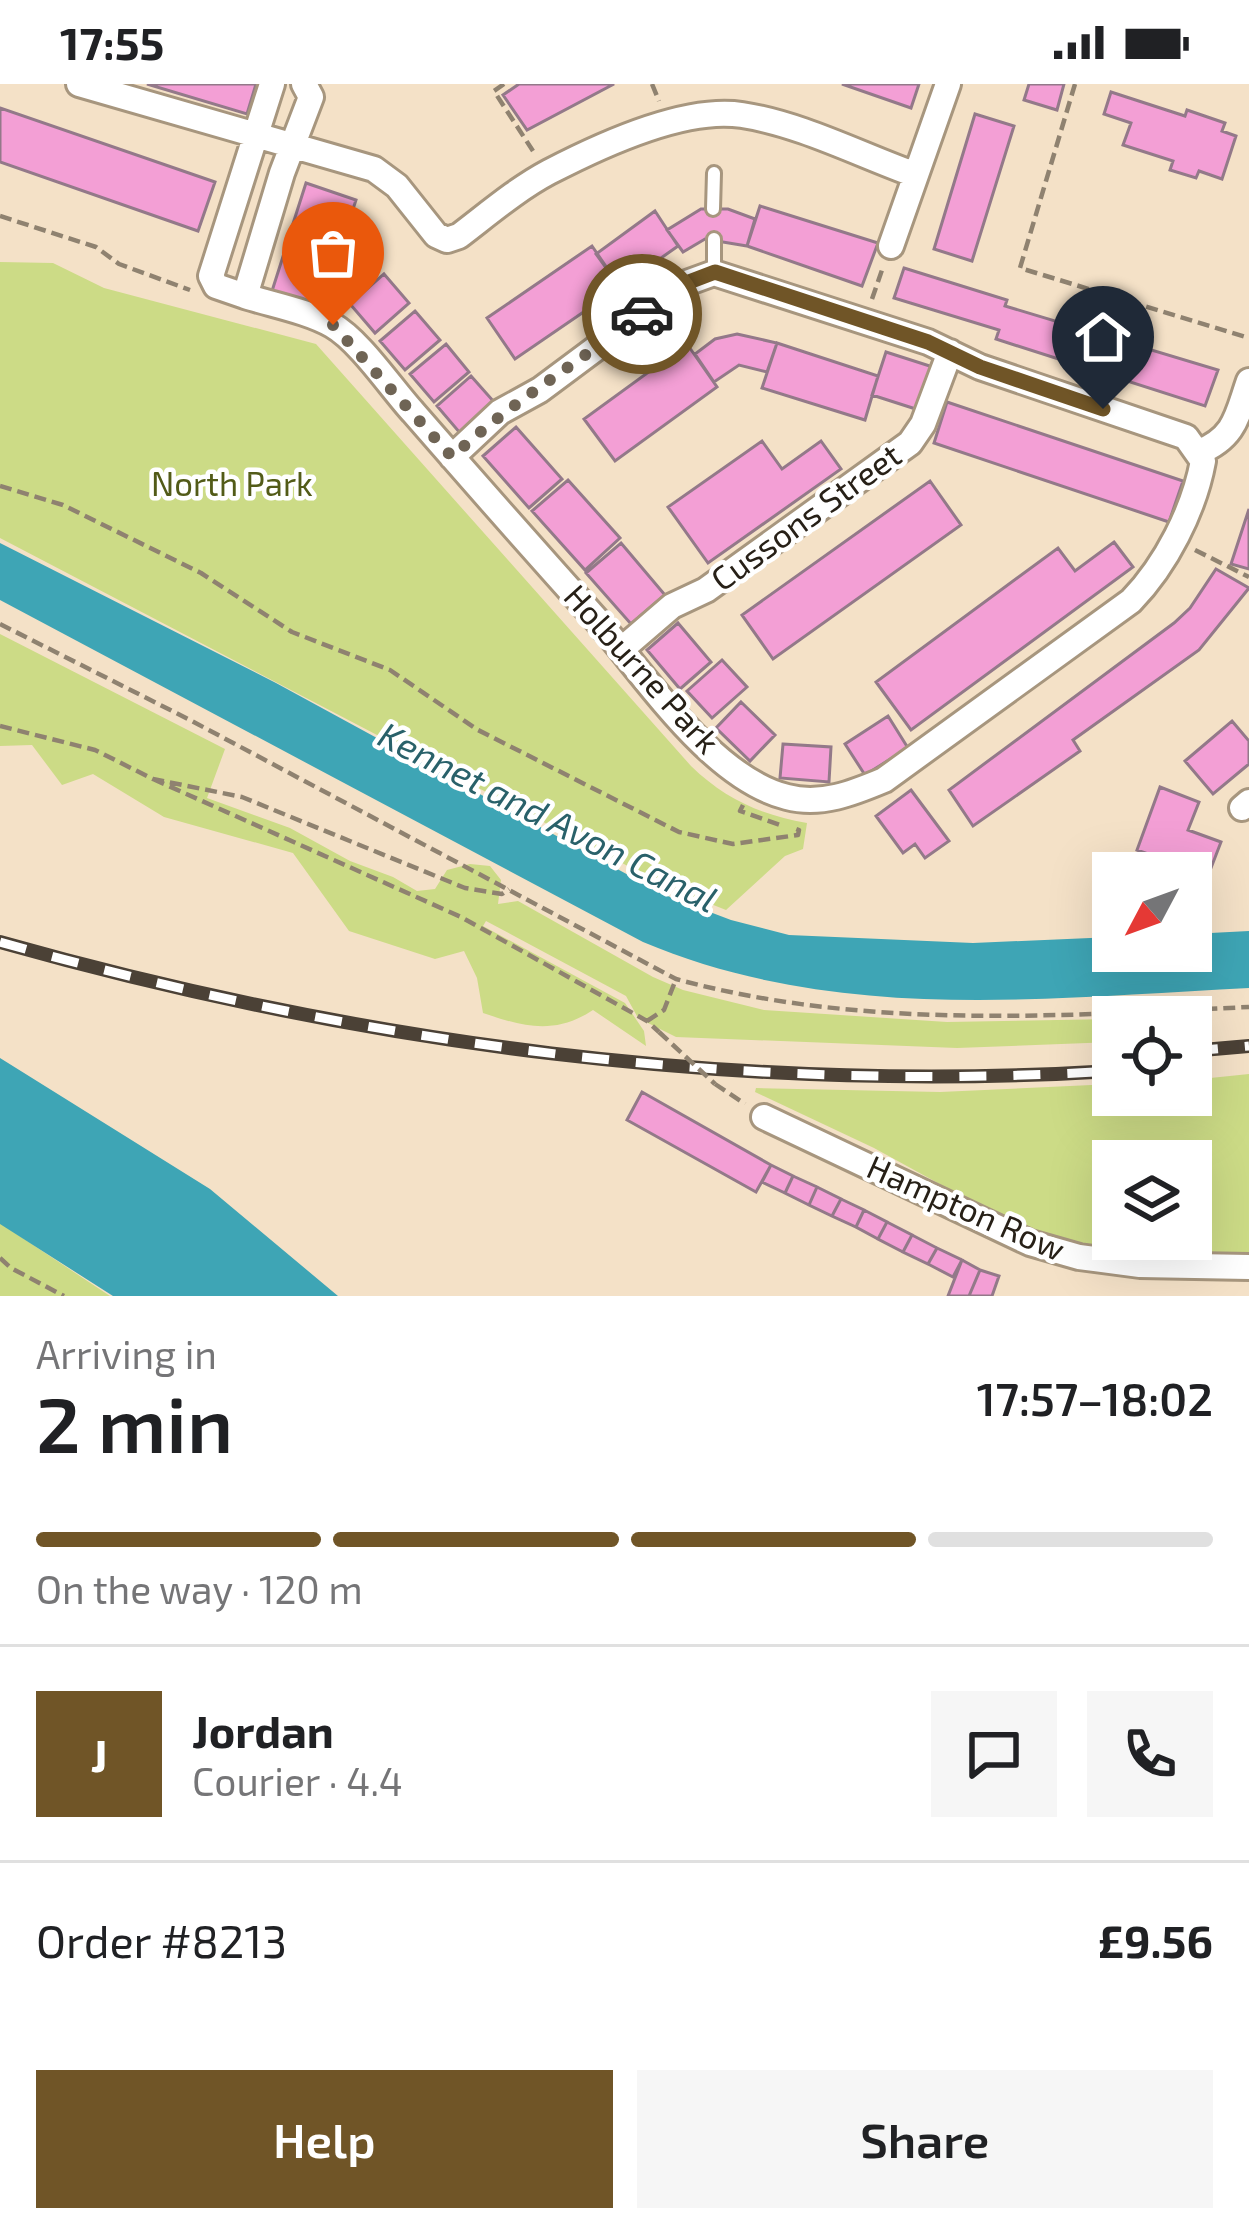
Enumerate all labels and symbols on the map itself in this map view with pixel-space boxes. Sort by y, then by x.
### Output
pin [282,202,384,325]
courier [582,254,702,374]
pin [1052,286,1154,409]
street label: Cussons Street [703,434,908,598]
park label: North Park [151,463,313,503]
street label: Holburne Park [557,576,729,761]
water label: Kennet and Avon Canal [372,711,725,920]
north arrow [1092,852,1212,972]
street label: Hampton Row [861,1146,1071,1268]

